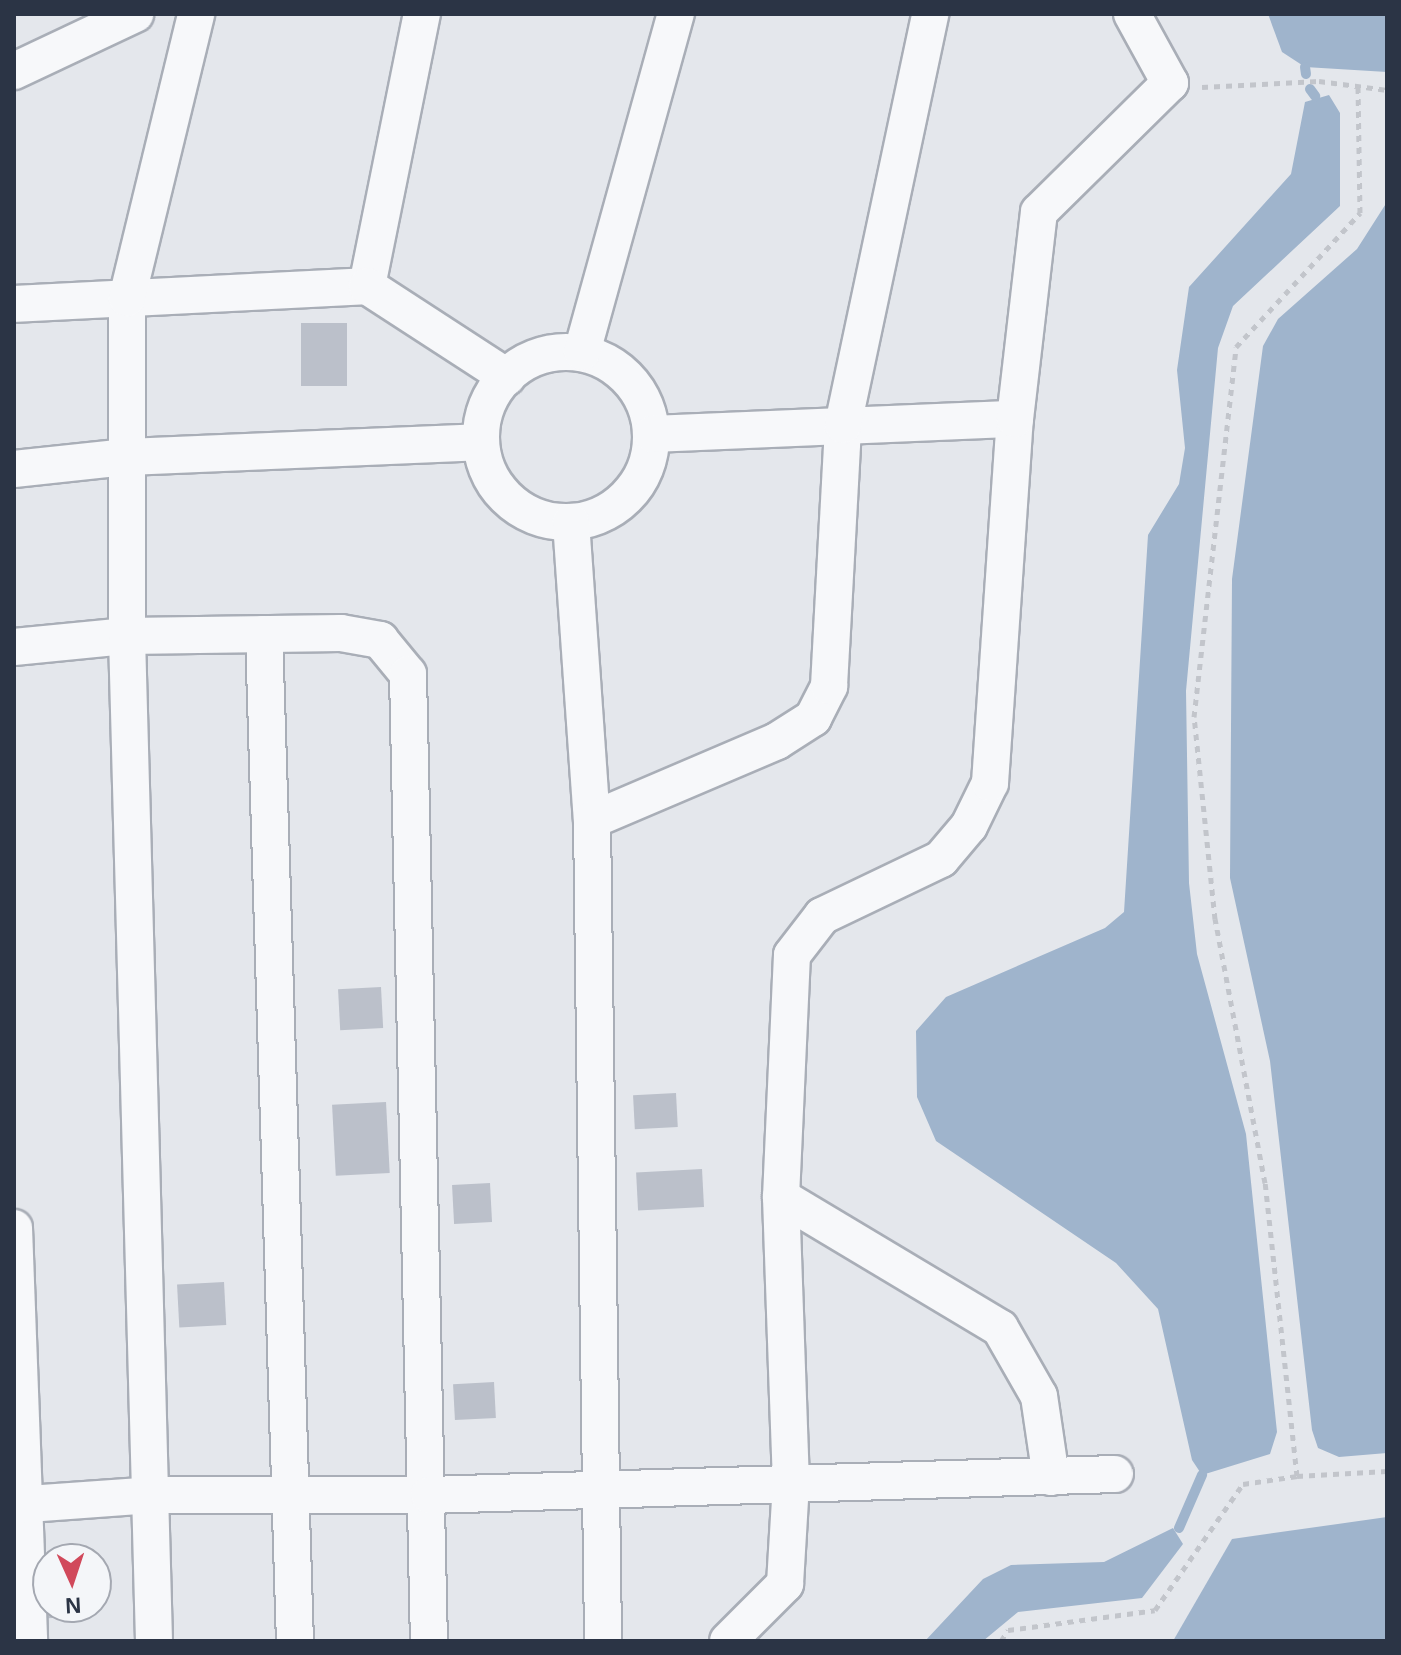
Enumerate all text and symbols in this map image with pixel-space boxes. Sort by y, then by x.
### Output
north arrow [32,1543,112,1623]
text: N [65,1593,82,1618]

